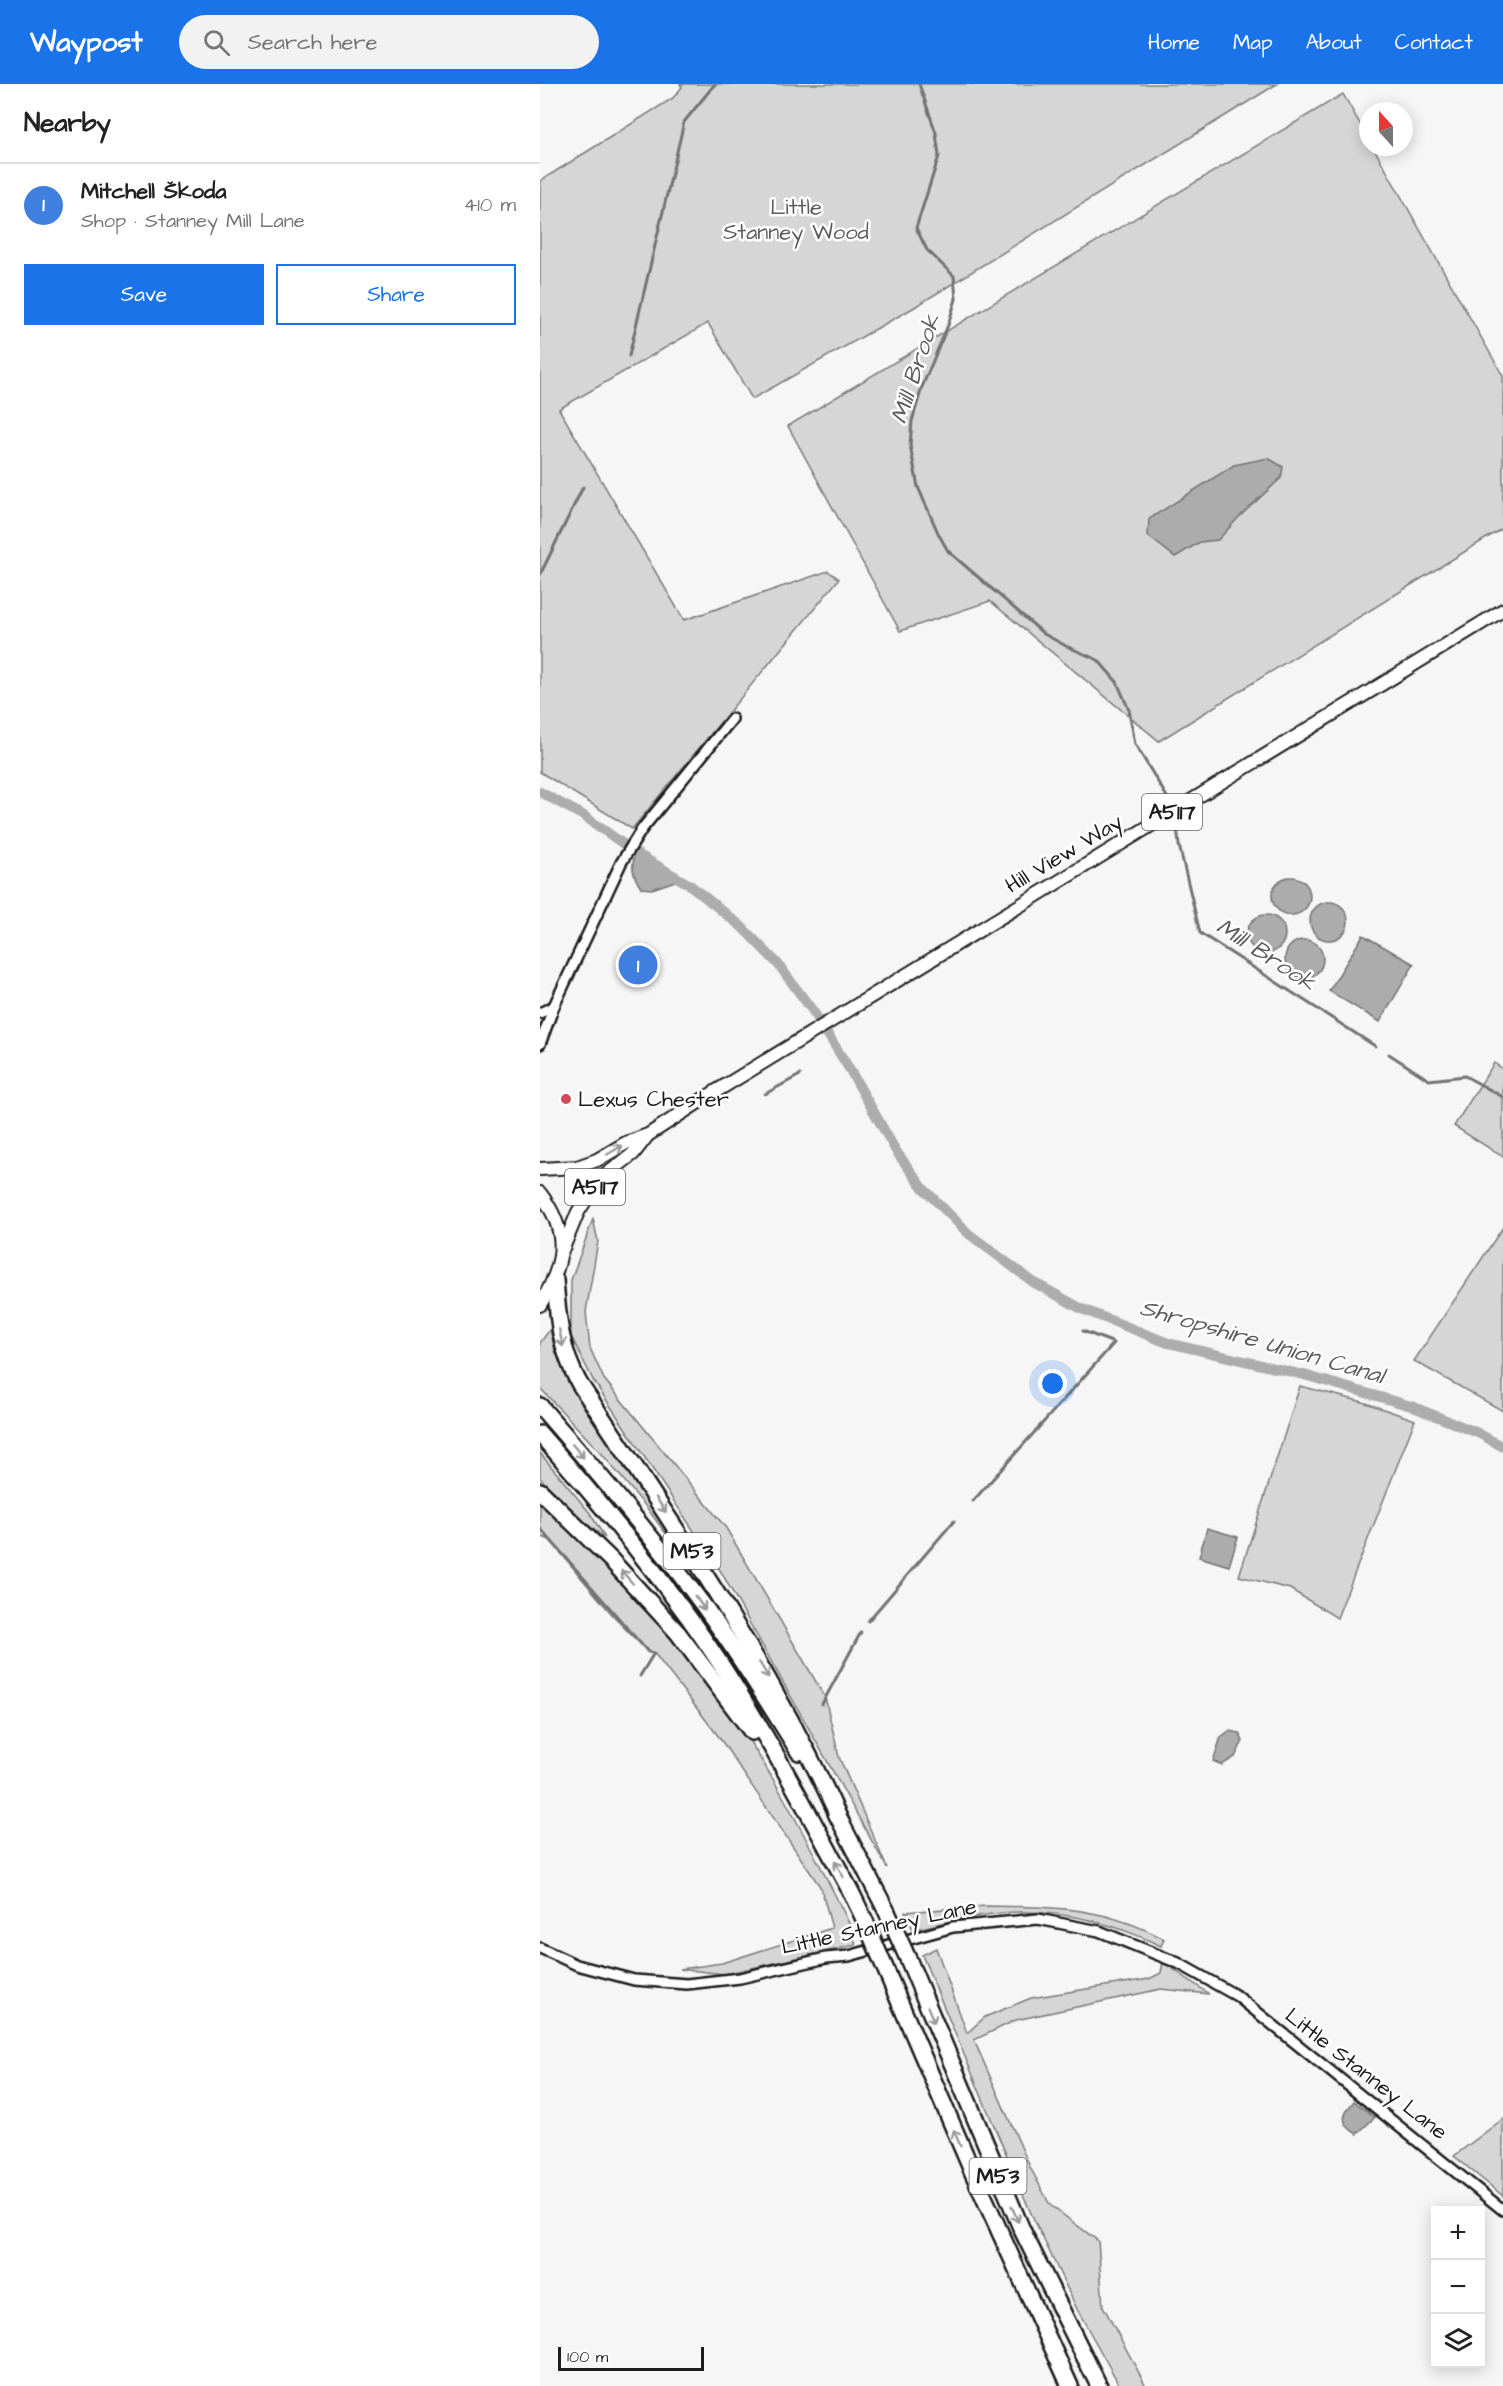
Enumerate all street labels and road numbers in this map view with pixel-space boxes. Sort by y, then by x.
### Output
road number: A5117 [1142,794,1202,830]
street label: Hill View Way [999,807,1129,902]
road number: A5117 [565,1169,625,1205]
road number: M53 [664,1533,720,1569]
street label: Little Stanney Lane [779,1891,980,1964]
street label: Little Stanney Lane [1277,2001,1454,2148]
road number: M53 [970,2158,1026,2194]

